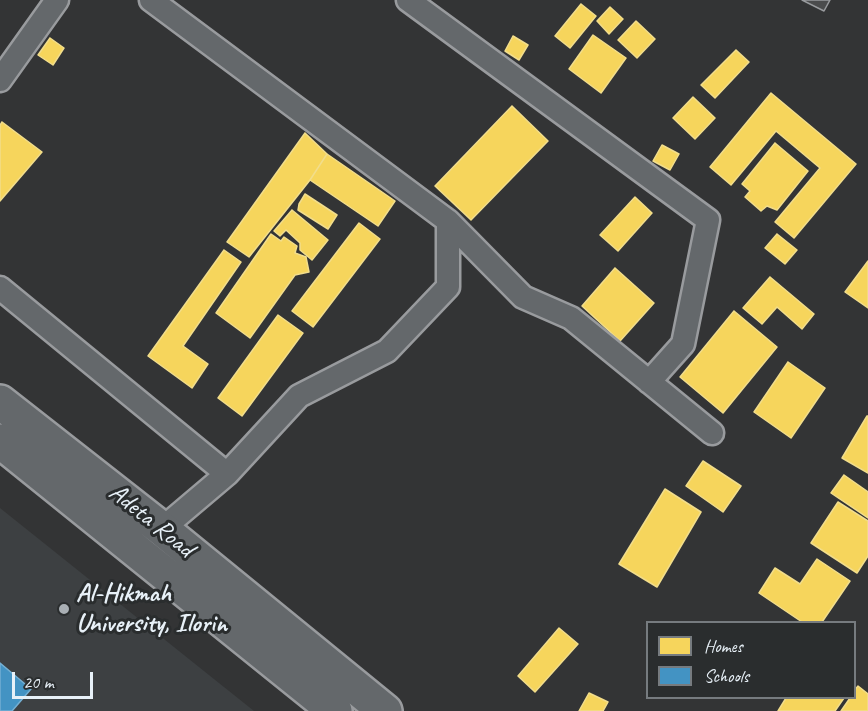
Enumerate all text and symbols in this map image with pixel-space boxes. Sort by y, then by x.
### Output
street label: Adeta Road [102,477,200,565]
place label: Al-Hikmah University, Ilorin [76,578,227,640]
marker: Al-Hikmah University, Ilorin [57,602,71,616]
legend [646,621,856,699]
text: Homes [704,635,743,657]
scale bar [15,660,96,698]
text: Schools [704,665,749,687]
text: 20 m [23,671,54,693]

